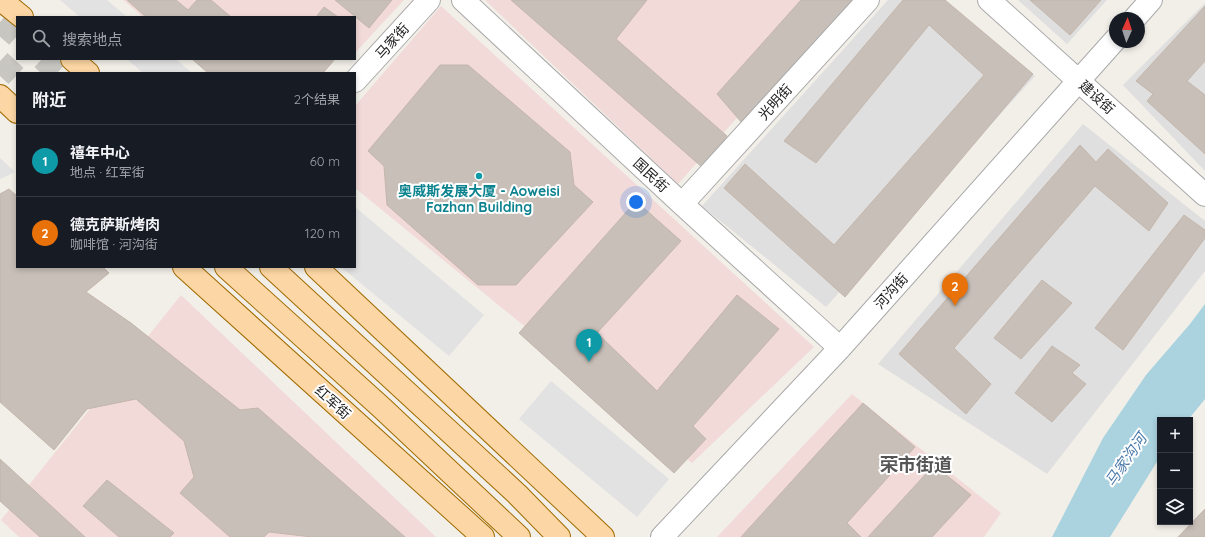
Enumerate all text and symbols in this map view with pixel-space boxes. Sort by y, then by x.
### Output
north arrow [1109,12,1145,48]
search box [16,16,356,60]
street label: 马家街 [371,19,413,63]
icon: search [30,27,52,49]
text: 搜索地点 [62,30,122,49]
street label: 建设街 [1075,76,1119,118]
street label: 光明街 [754,80,796,124]
text: 附近 [32,89,66,110]
text: 2个结果 [294,91,340,107]
text: 禧年中心 [70,143,130,162]
text: 1 [42,153,48,169]
text: 60 m [310,153,340,169]
street label: 国民街 [630,154,672,196]
text: 地点 · 红军街 [70,164,145,180]
marker: 奥威斯发展大厦 - Aoweisi Fazhan Building [474,171,484,181]
place label: 奥威斯发展大厦 - Aoweisi Fazhan Building [398,182,560,216]
your location [626,192,646,212]
text: 德克萨斯烤肉 [70,215,160,234]
text: 2 [41,225,49,241]
text: 120 m [305,225,340,241]
text: 咖啡馆 · 河沟街 [70,236,158,252]
street label: 河沟街 [870,269,912,313]
pin: 2 [942,273,968,306]
pin: 1 [576,329,602,362]
street label: 红军街 [311,381,355,423]
map controls [1157,417,1193,525]
button: + [1157,417,1193,453]
water label: 马家沟河 [1101,427,1152,490]
district label: 荣市街道 [880,453,952,476]
button: − [1157,453,1193,489]
button: layers [1157,489,1193,525]

